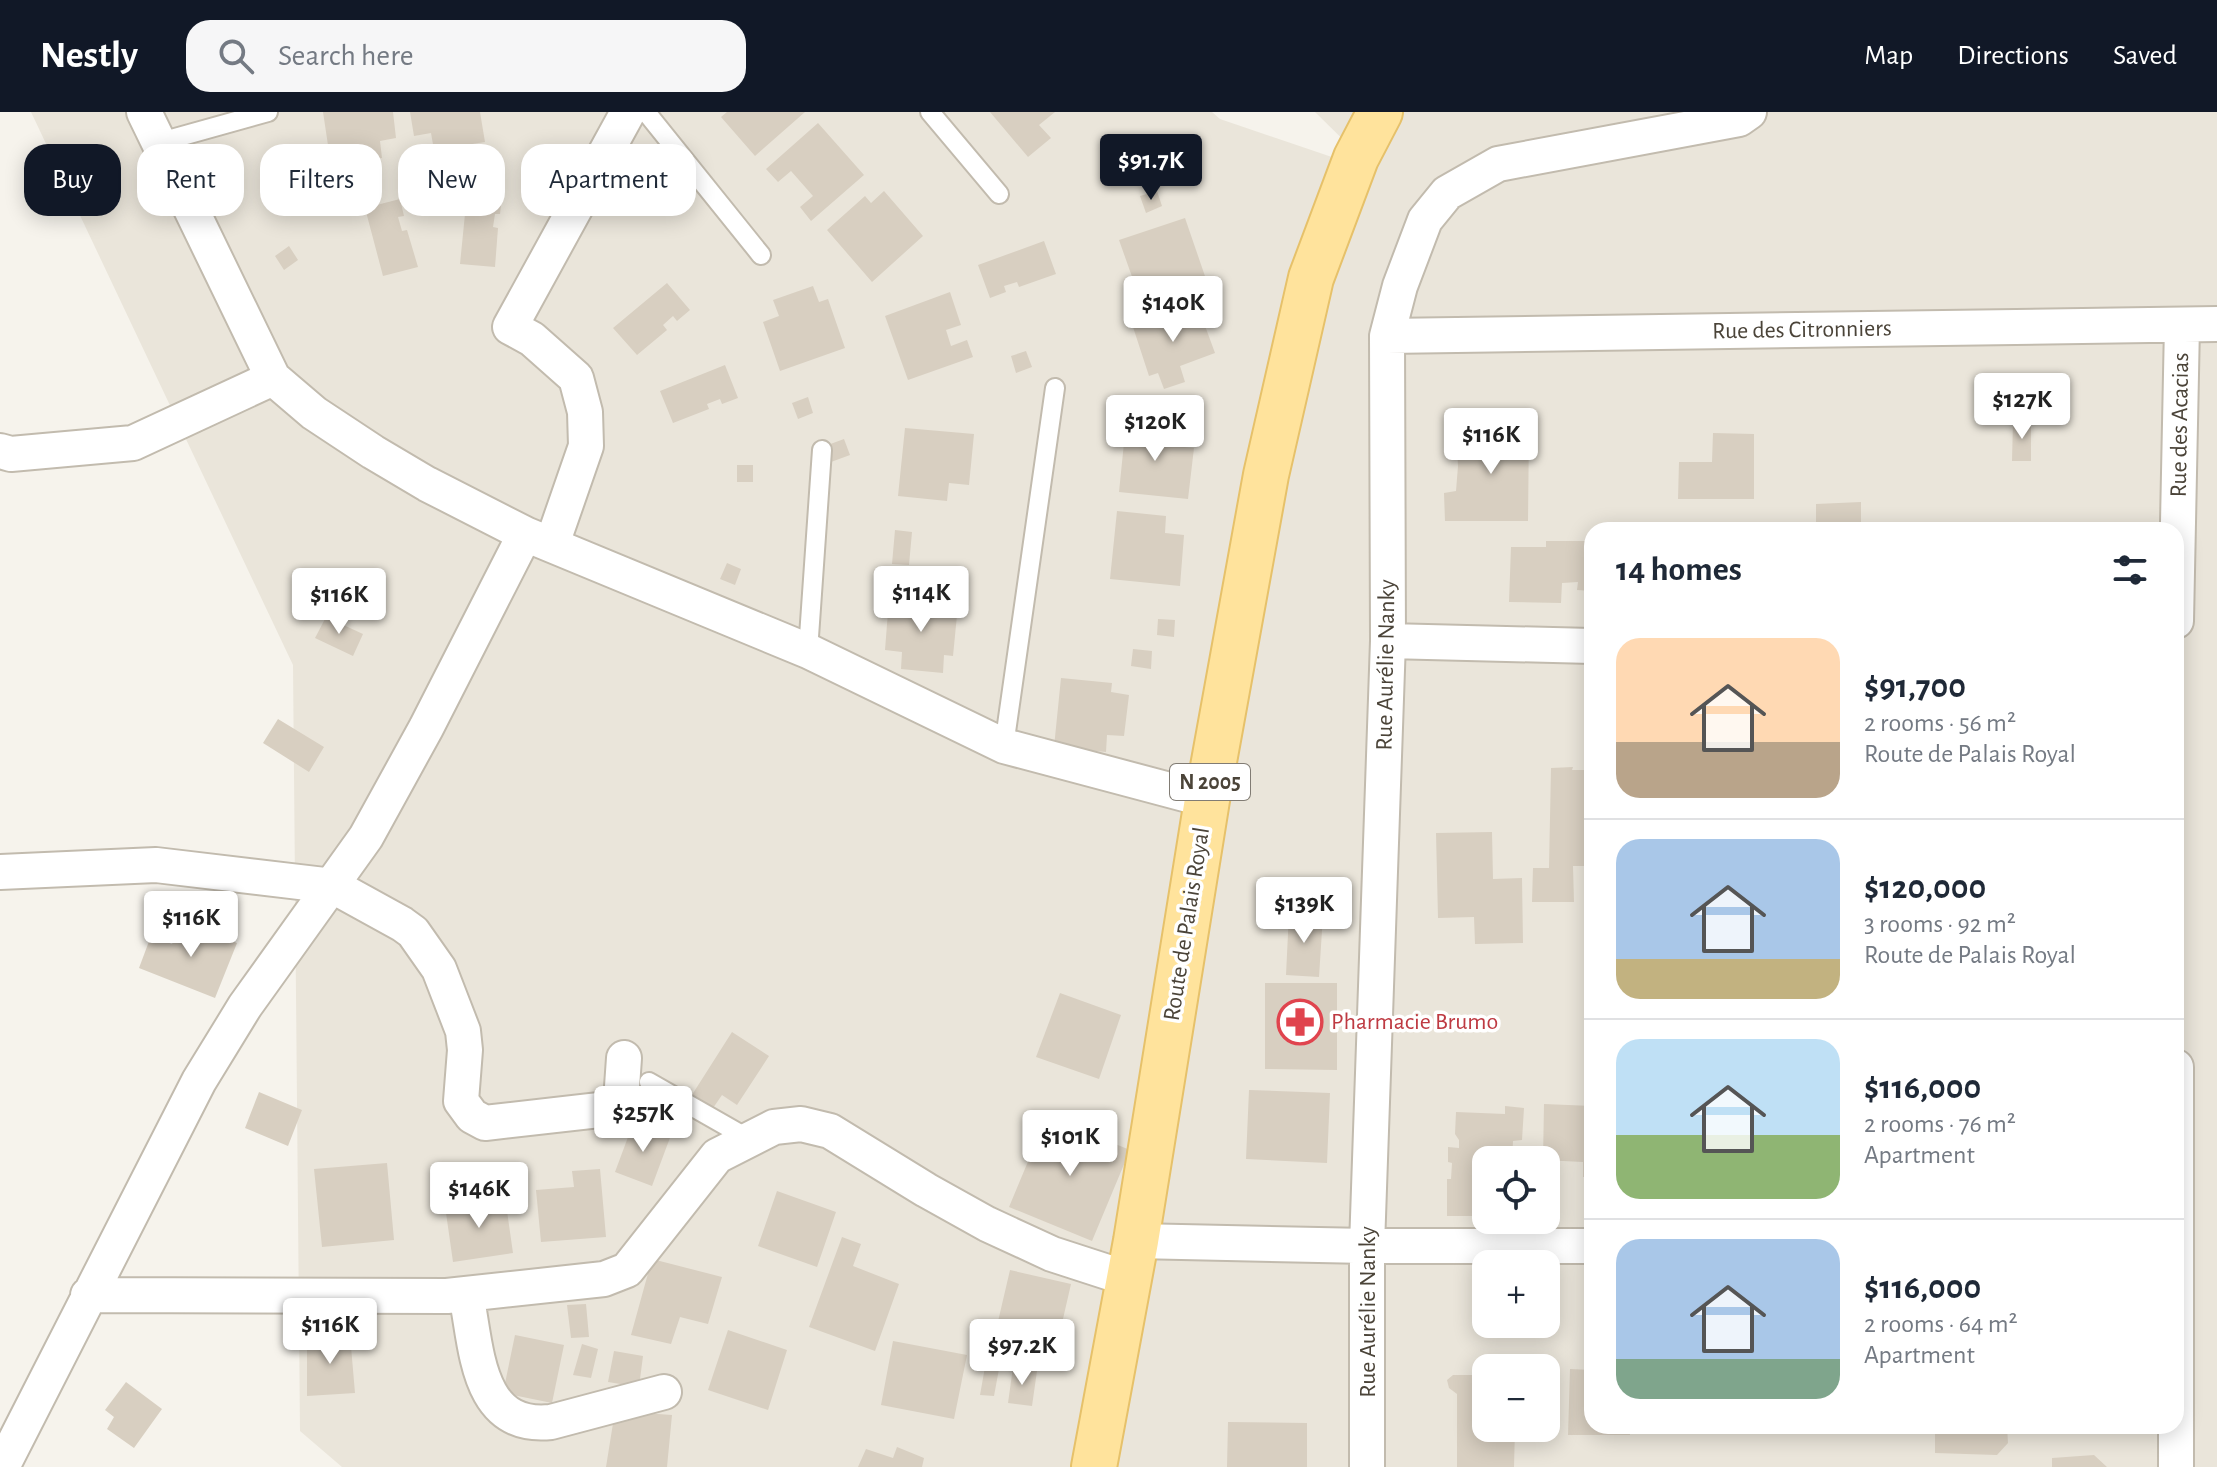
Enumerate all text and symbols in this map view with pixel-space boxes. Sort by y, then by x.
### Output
search box [186,20,746,92]
icon: search [214,34,258,78]
text: Nestly [40,37,138,75]
text: Search here [278,41,414,71]
text: Map [1864,42,1913,70]
text: Directions [1957,42,2069,70]
text: Saved [2113,42,2177,70]
pin: $91.7K [1086,134,1216,202]
chip: Buy [24,144,121,216]
chip: Rent [137,144,244,216]
chip: Filters [260,144,382,216]
chip: New [398,144,505,216]
chip: Apartment [521,144,696,216]
text: $91.7K [1118,147,1184,173]
pin: $140K [1117,276,1229,344]
text: $140K [1142,289,1204,315]
street label: Rue des Citronniers [1712,316,1892,344]
street label: Rue des Acacias [2167,352,2193,498]
pin: $127K [1966,373,2078,441]
text: $127K [1992,386,2052,412]
pin: $120K [1099,395,1211,463]
text: $120K [1124,408,1186,434]
pin: $116K [1435,408,1547,476]
text: $116K [1462,421,1520,447]
icon: filters [2108,548,2152,592]
text: 14 homes [1616,553,1742,587]
pin: $114K [865,566,977,634]
pin: $116K [283,568,395,636]
text: $114K [892,579,950,605]
street label: Rue Aurélie Nanky [1373,579,1399,751]
text: $116K [310,581,368,607]
icon: home [1680,670,1776,766]
text: $91,700 [1864,670,1966,704]
text: 2 rooms · 56 m² [1864,710,2016,736]
text: Route de Palais Royal [1864,741,2076,767]
road number: N 2005 [1170,764,1250,800]
street label: Route de Palais Royal [1160,825,1214,1023]
icon: home [1680,871,1776,967]
text: $120,000 [1864,871,1986,905]
pin: $139K [1248,877,1360,945]
text: $139K [1274,890,1334,916]
pin: $116K [135,891,247,959]
text: $116K [162,904,220,930]
text: 3 rooms · 92 m² [1864,911,2016,937]
text: Route de Palais Royal [1864,942,2076,968]
pharmacy icon: Pharmacie Brumo [1276,998,1324,1046]
place label: Pharmacie Brumo [1331,1010,1498,1034]
icon: home [1680,1071,1776,1167]
text: $116,000 [1864,1071,1981,1105]
pin: $257K [587,1086,699,1154]
text: $257K [612,1099,674,1125]
pin: $101K [1014,1110,1126,1178]
text: 2 rooms · 76 m² [1864,1111,2016,1137]
text: $101K [1040,1123,1100,1149]
text: Apartment [1864,1142,1975,1168]
map controls [1472,1146,1560,1442]
button: locate [1472,1146,1560,1234]
pin: $146K [423,1162,535,1230]
text: $146K [448,1175,510,1201]
street label: Rue Aurélie Nanky [1356,1226,1380,1398]
button: + [1472,1250,1560,1338]
icon: home [1680,1271,1776,1367]
text: $116,000 [1864,1271,1981,1305]
pin: $116K [274,1298,386,1366]
text: $116K [301,1311,359,1337]
text: 2 rooms · 64 m² [1864,1311,2018,1337]
pin: $97.2K [957,1319,1087,1387]
text: $97.2K [988,1332,1056,1358]
text: Apartment [1864,1342,1975,1368]
button: − [1472,1354,1560,1442]

